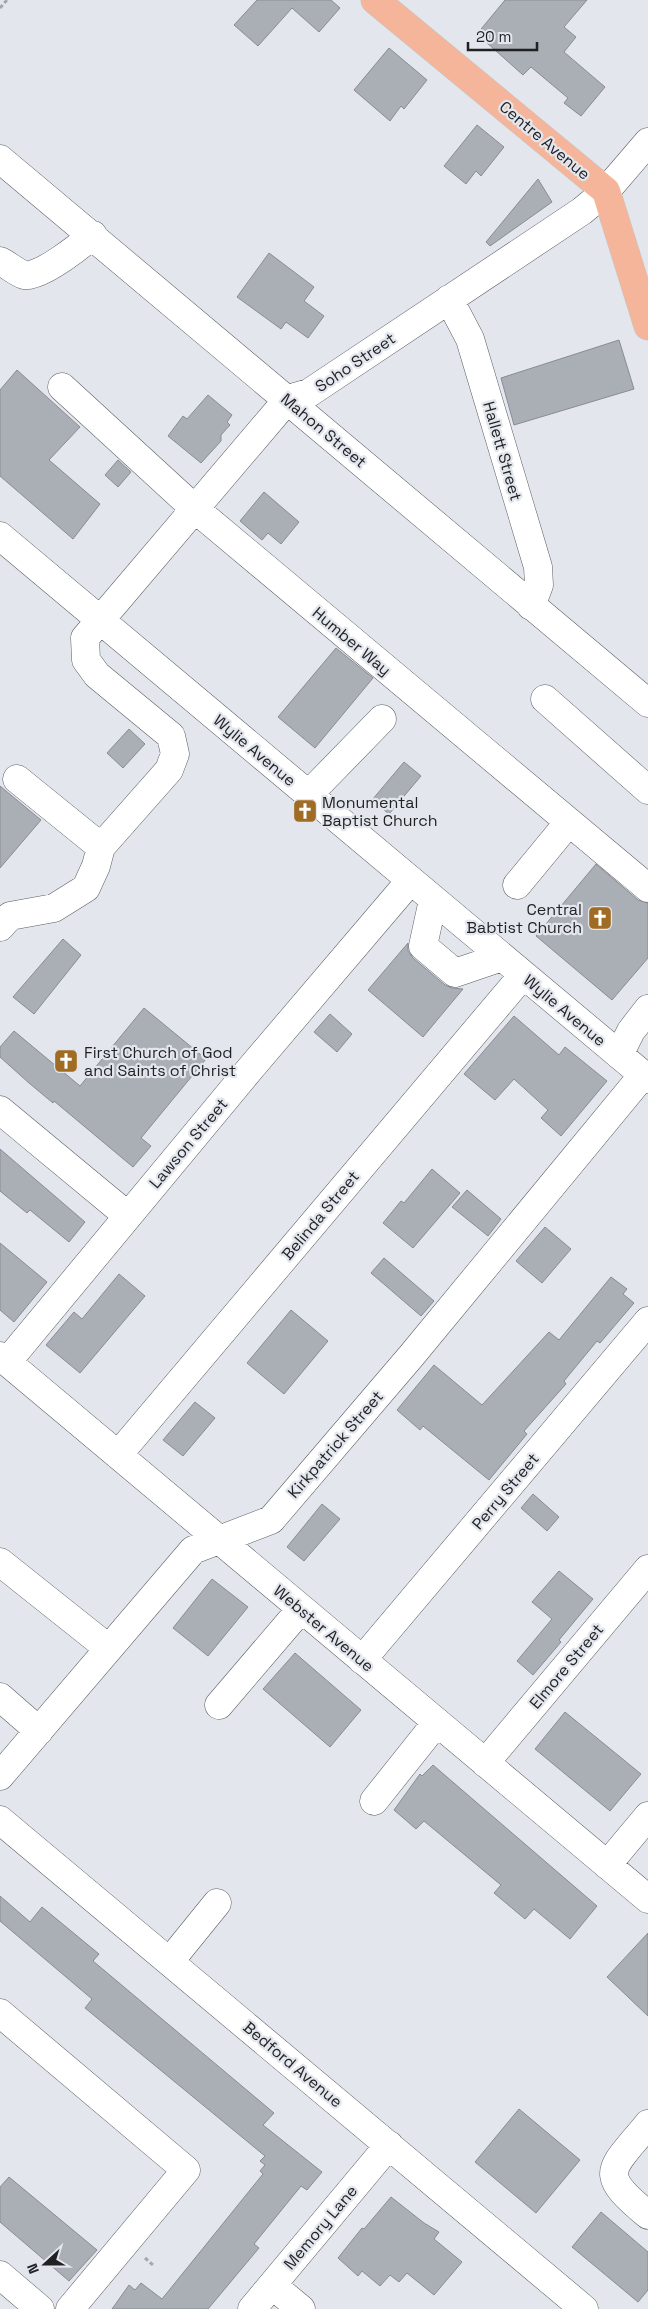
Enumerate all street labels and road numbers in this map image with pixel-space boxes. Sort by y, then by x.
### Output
street label: Centre Avenue [495,96,594,185]
street label: Soho Street [311,328,399,397]
street label: Mahon Street [276,388,371,472]
street label: Hallett Street [478,399,527,503]
street label: Humber Way [308,602,395,680]
street label: Wylie Avenue [209,710,300,791]
street label: Wylie Avenue [519,970,610,1051]
street label: Lawson Street [144,1094,232,1193]
street label: Belinda Street [277,1166,364,1264]
street label: Kirkpatrick Street [283,1386,388,1502]
street label: Perry Street [467,1449,544,1534]
street label: Webster Avenue [269,1580,378,1677]
street label: Elmore Street [525,1619,608,1713]
street label: Bedford Avenue [239,2017,347,2112]
street label: Memory Lane [279,2181,362,2274]

